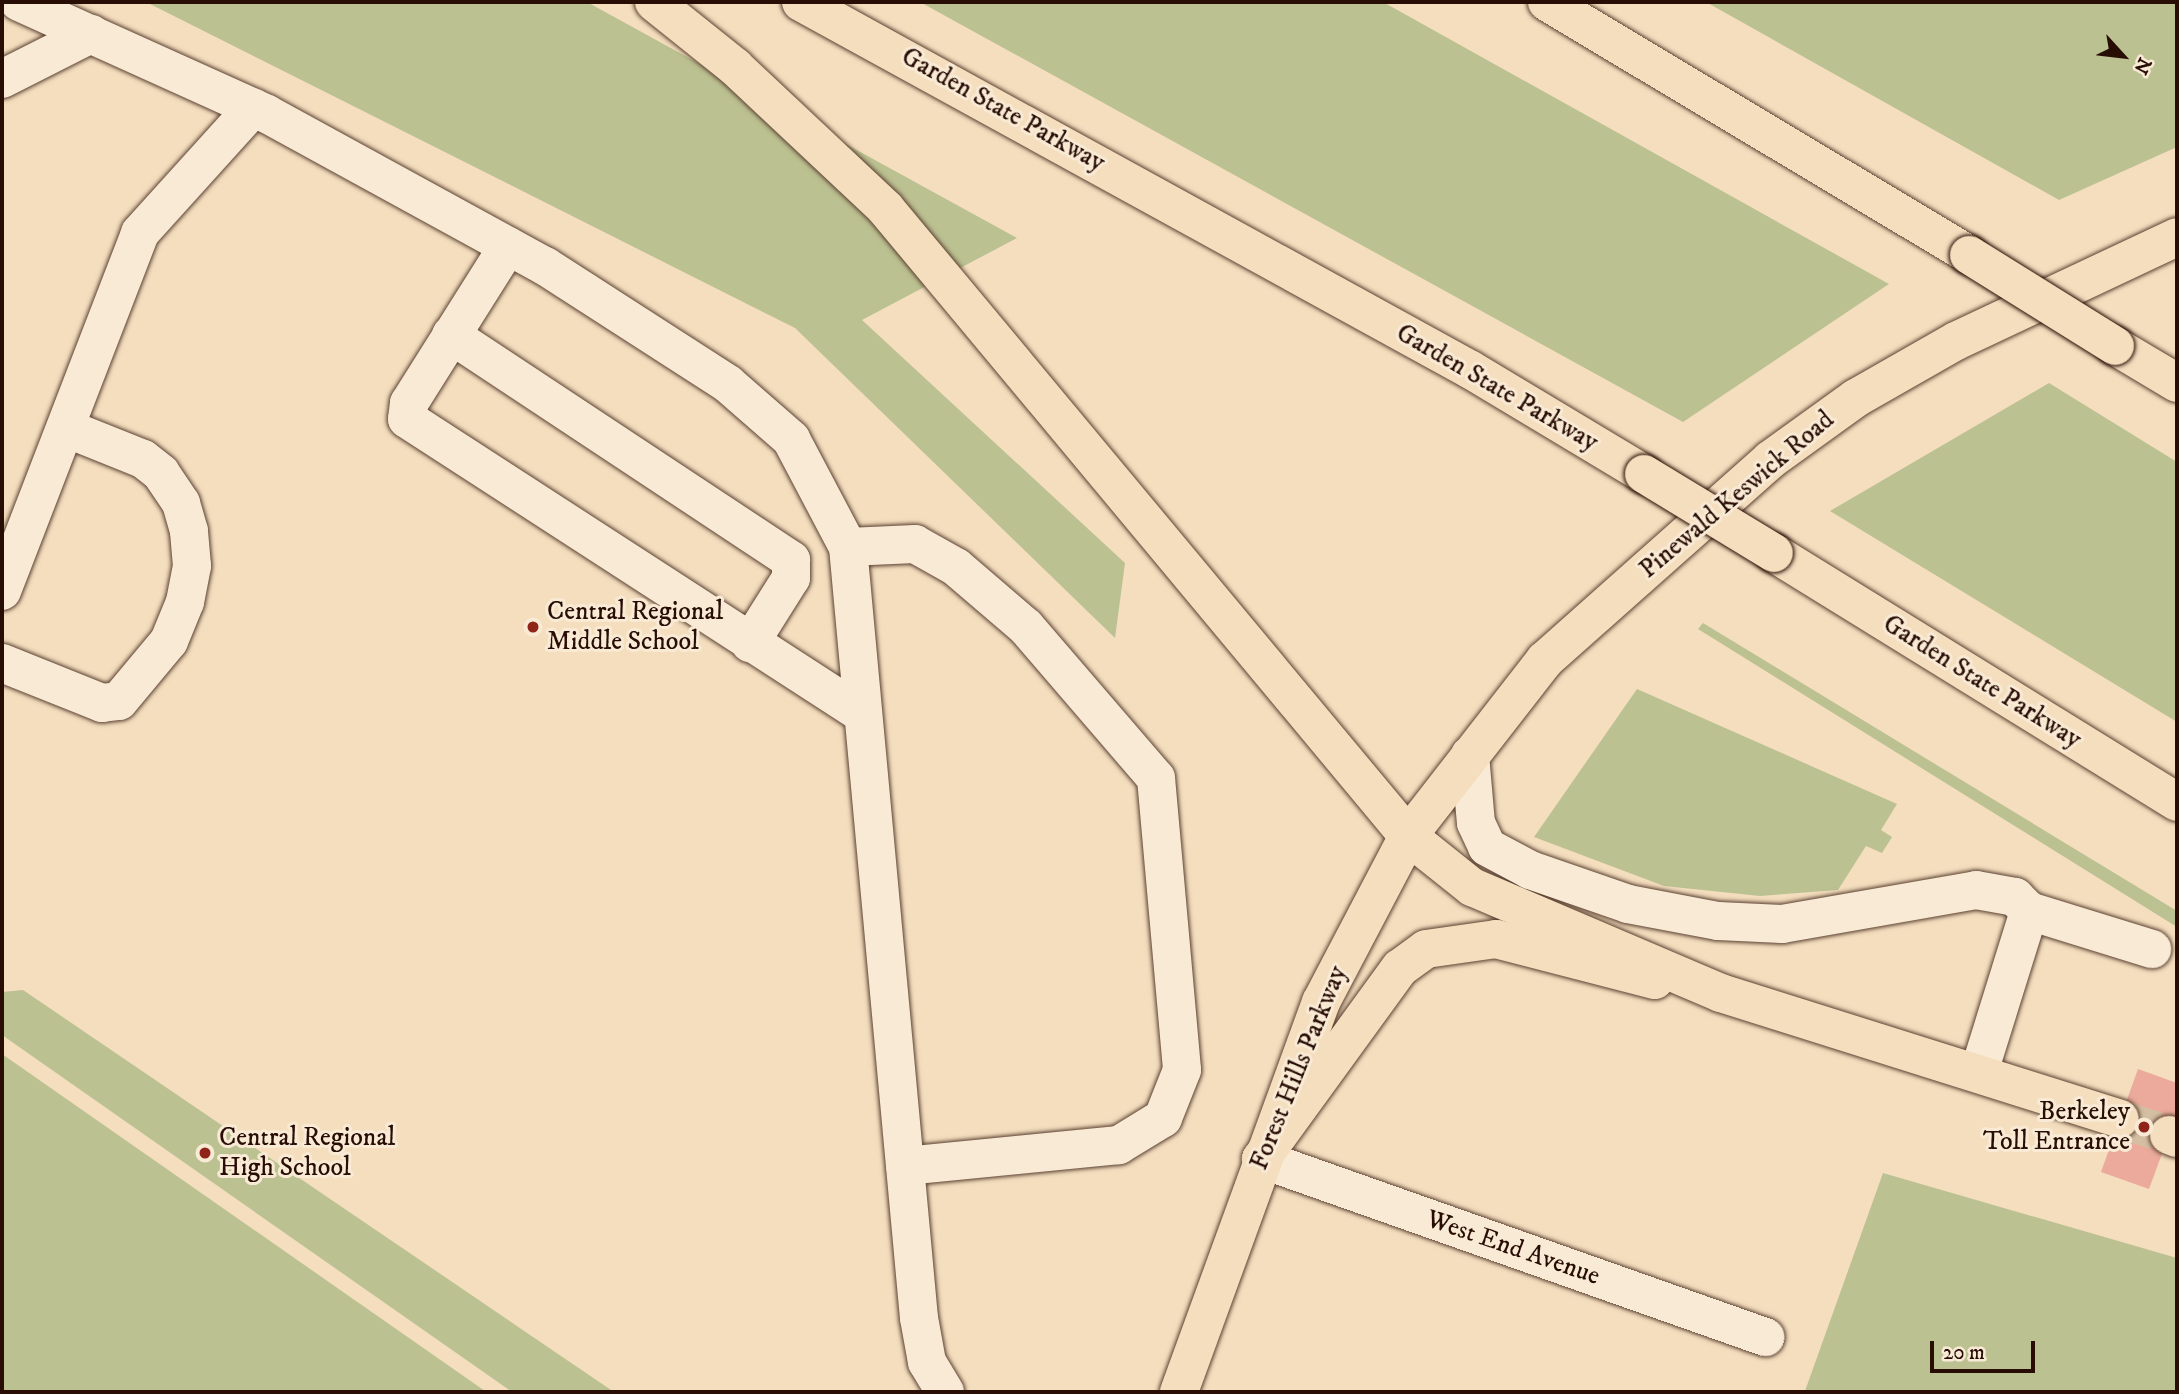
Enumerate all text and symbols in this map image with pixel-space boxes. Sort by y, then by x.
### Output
north arrow [2088,21,2158,91]
street label: Garden State Parkway [896,41,1110,179]
text: N [2128,54,2156,78]
street label: Garden State Parkway [1391,318,1603,458]
street label: Pinewald Keswick Road [1633,405,1841,585]
place label: Central Regional Middle School [547,596,723,658]
street label: Garden State Parkway [1877,608,2087,756]
marker: Central Regional Middle School [525,619,541,635]
street label: Forest Hills Parkway [1244,961,1354,1175]
place label: Berkeley Toll Entrance [1983,1096,2130,1158]
marker: Berkeley Toll Entrance [2136,1119,2152,1135]
place label: Central Regional High School [219,1122,395,1184]
marker: Central Regional High School [197,1145,213,1161]
street label: West End Avenue [1422,1204,1604,1292]
scale bar [1934,1328,2039,1372]
text: 20 m [1943,1340,1985,1366]

